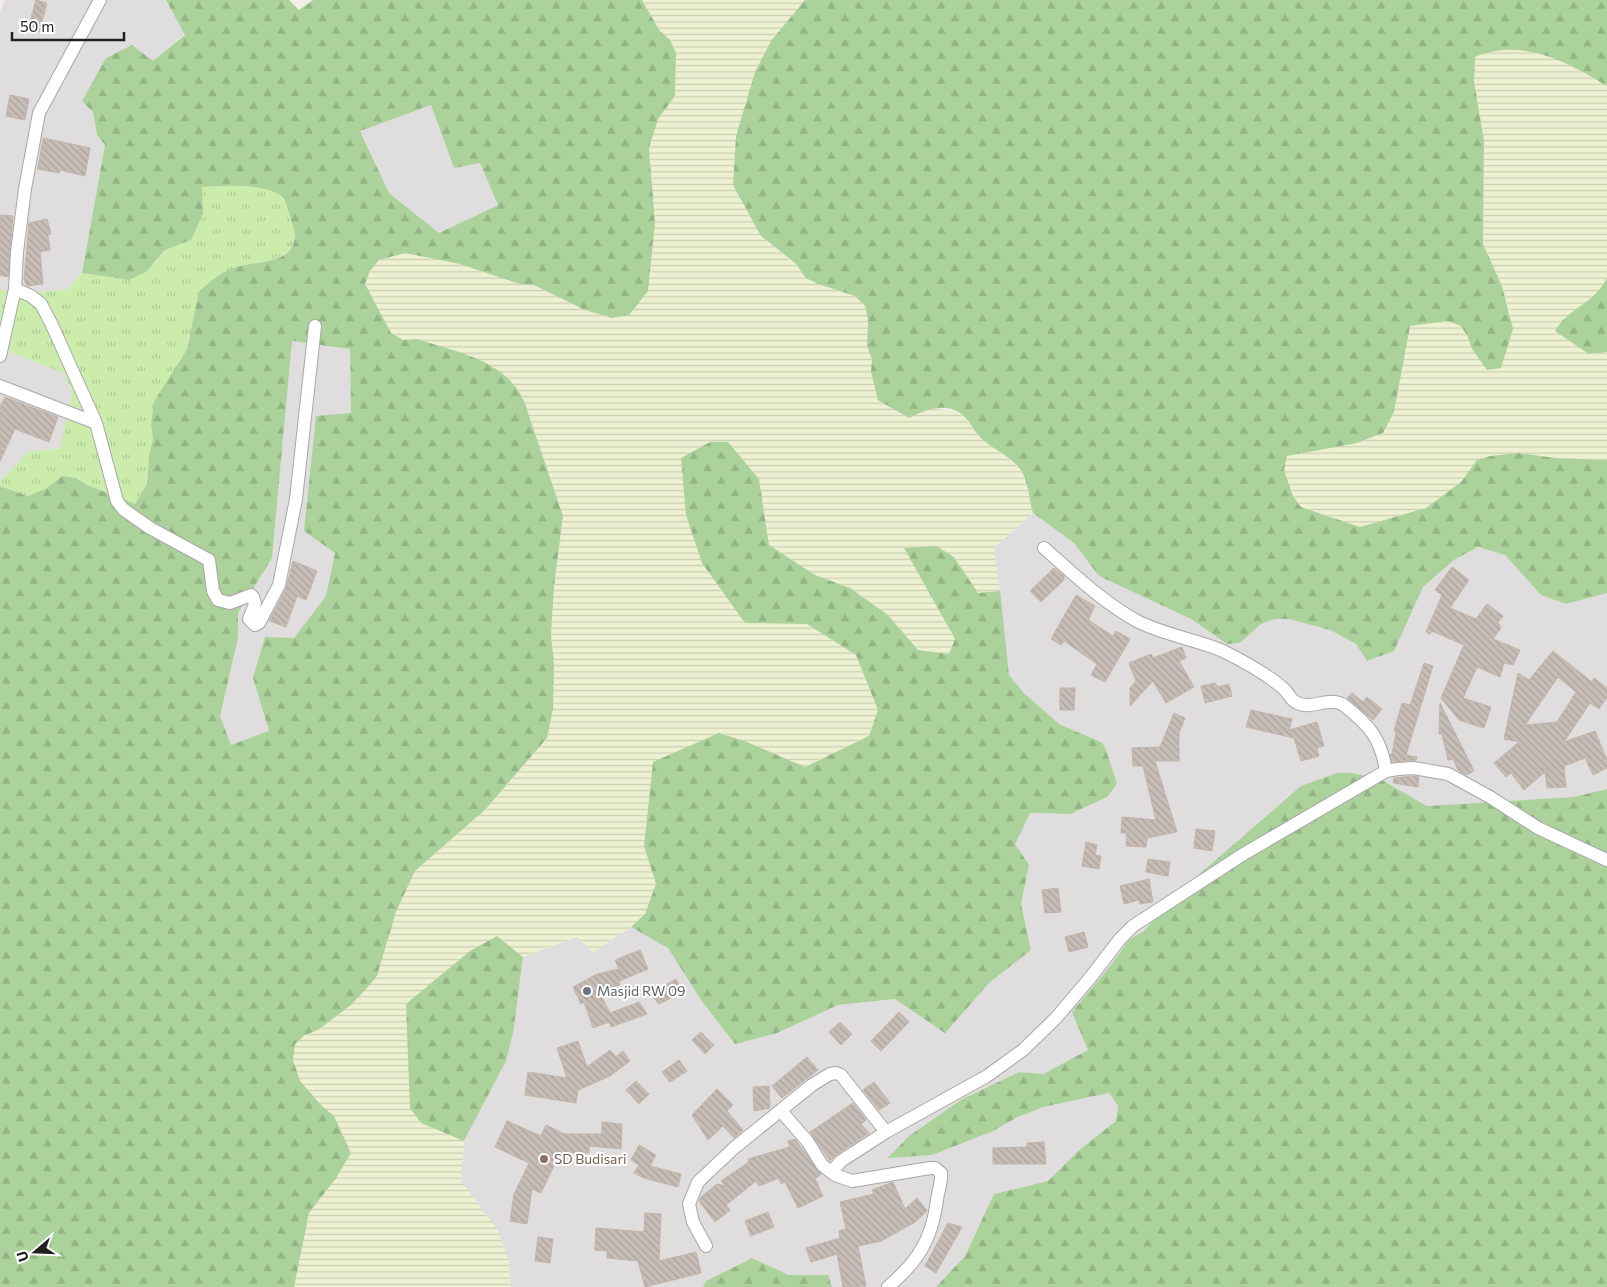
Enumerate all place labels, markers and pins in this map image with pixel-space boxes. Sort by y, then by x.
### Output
place label: Masjid RW 09 [597,982,686,999]
marker: Masjid RW 09 [581,985,593,997]
place label: SD Budisari [554,1150,627,1167]
marker: SD Budisari [538,1153,550,1165]

